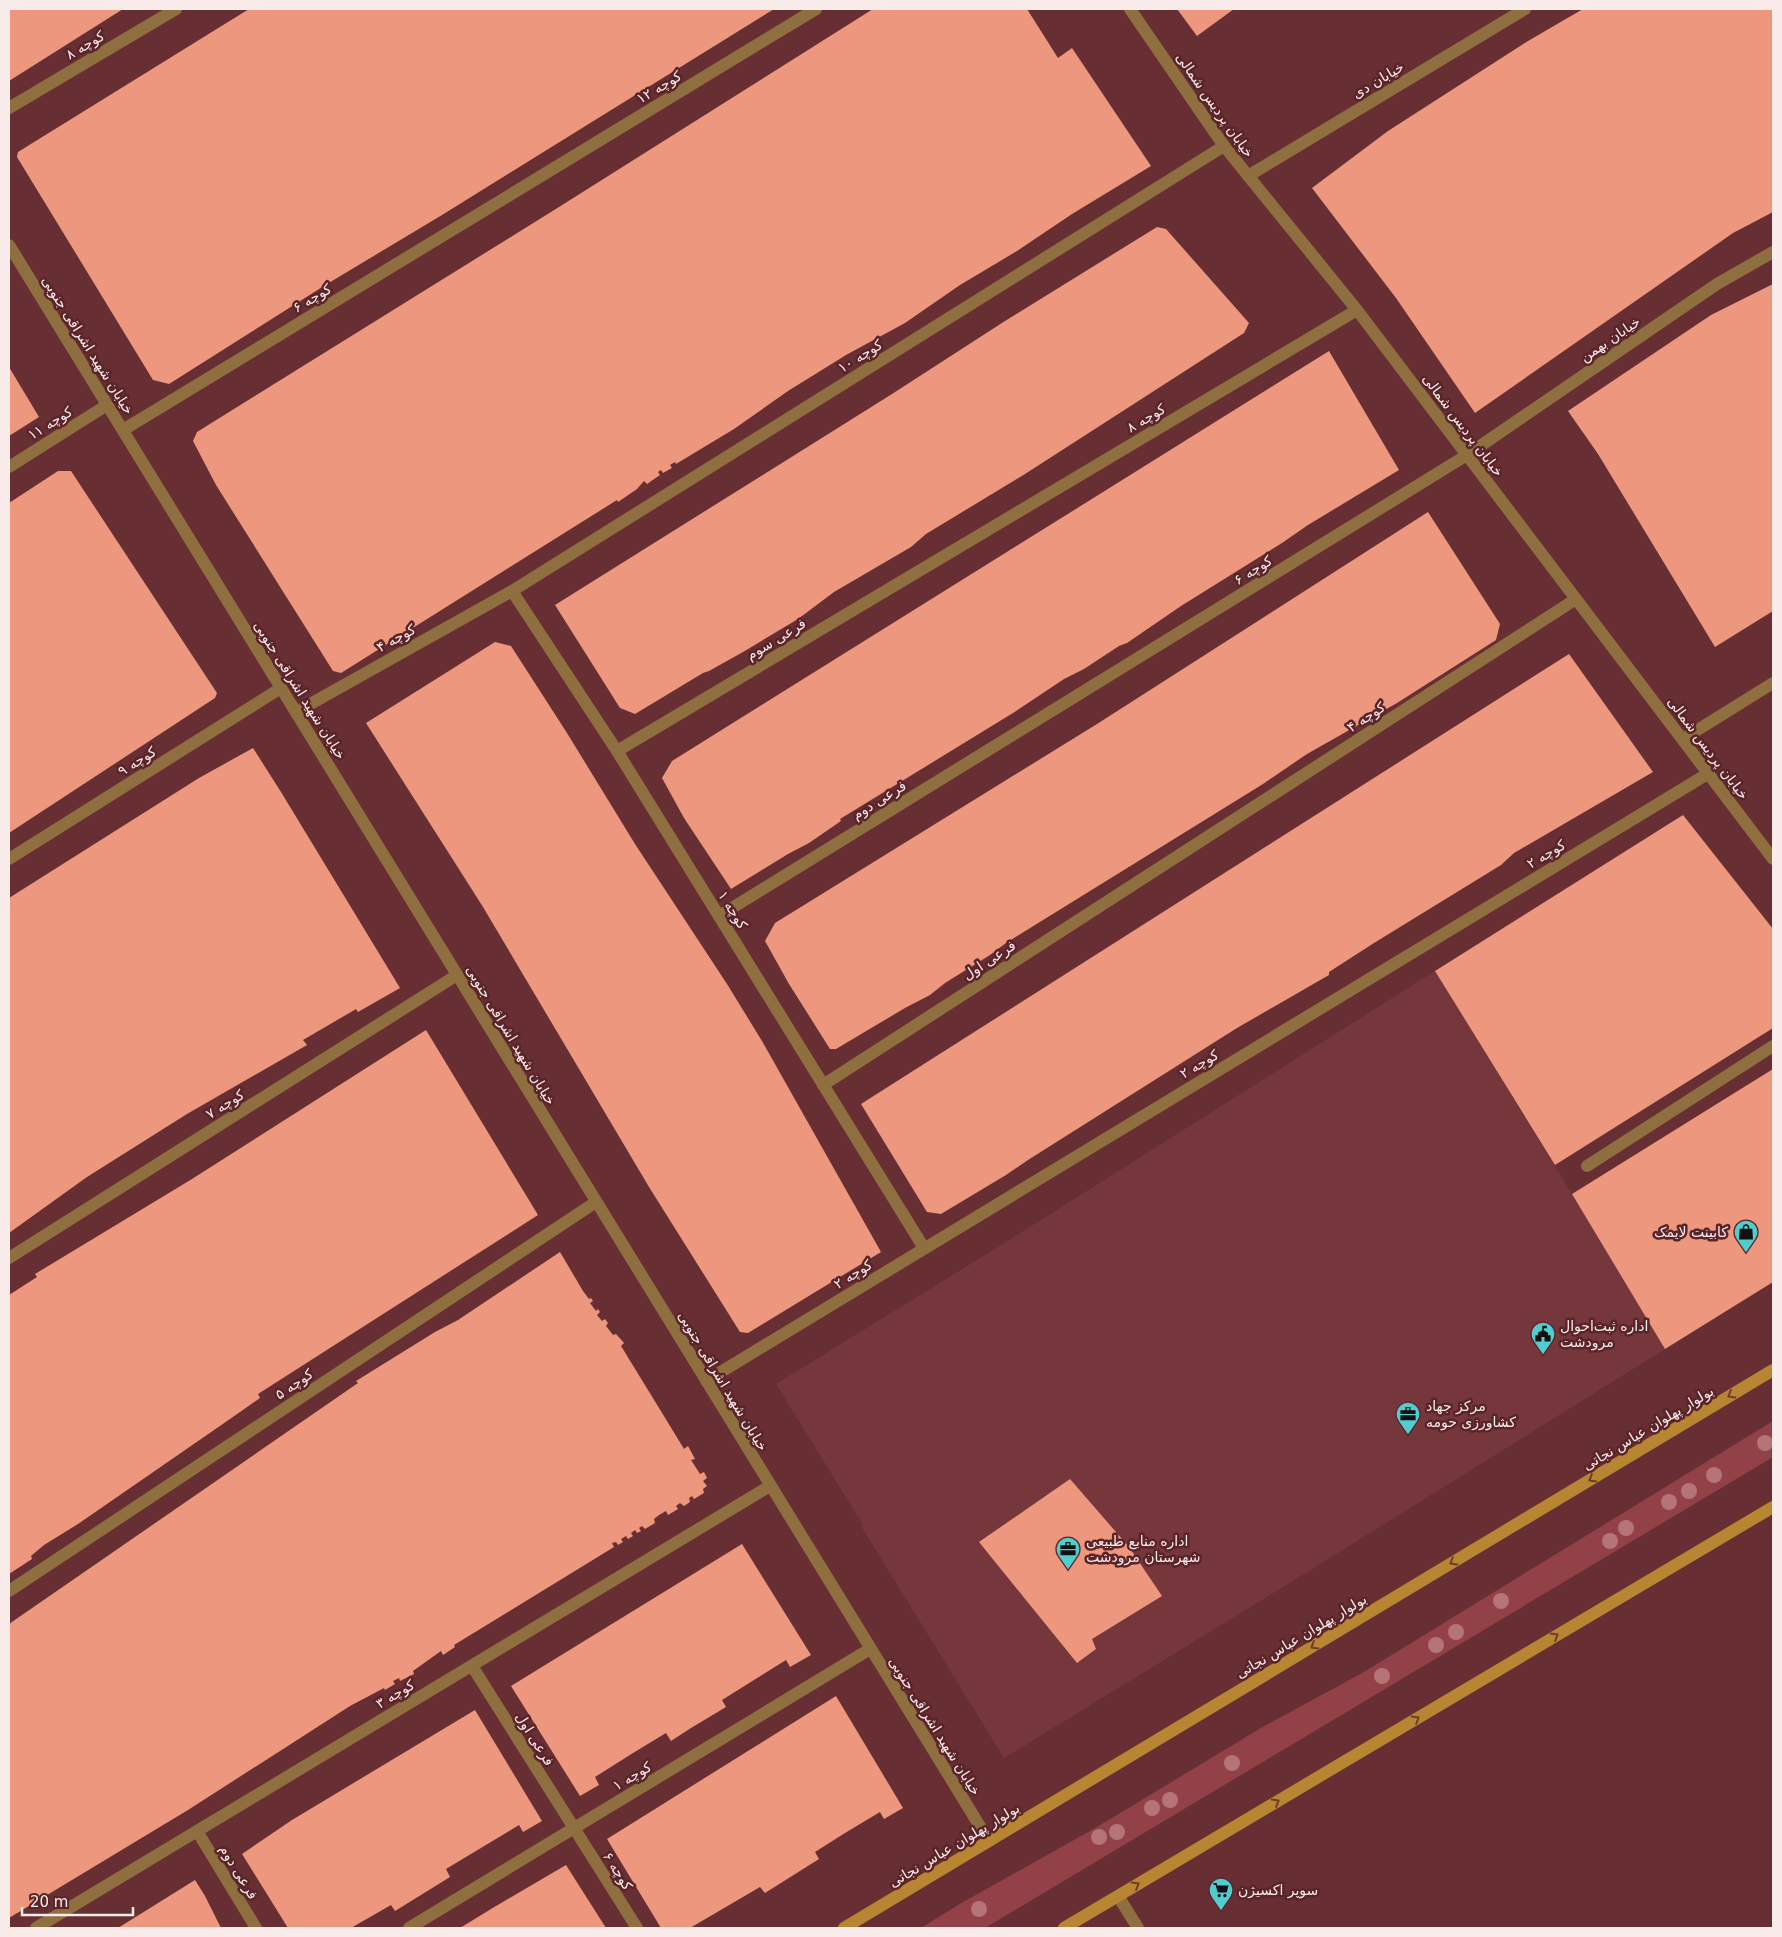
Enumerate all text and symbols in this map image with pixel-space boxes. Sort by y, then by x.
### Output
street label: کوچه ۸ [63,27,108,64]
street label: خیابان پردیس شمالی [1172,50,1257,161]
street label: خیابان دی [1349,58,1407,102]
street label: کوچه ۱۲ [634,67,685,107]
street label: خیابان شهید اشراقی جنوبی [38,273,137,418]
street label: کوچه ۶ [290,280,335,317]
street label: خیابان بهمن [1577,313,1644,366]
street label: کوچه ۱۰ [835,336,886,377]
street label: خیابان پردیس شمالی [1418,371,1507,480]
street label: کوچه ۸ [1124,400,1169,437]
street label: کوچه ۱۱ [25,403,76,444]
street label: کوچه ۶ [1231,552,1276,589]
street label: فرعی سوم [743,615,809,664]
street label: خیابان شهید اشراقی جنوبی [250,618,349,763]
street label: کوچه ۴ [374,621,419,656]
street label: خیابان پردیس شمالی [1663,694,1752,803]
street label: کوچه ۴ [1344,699,1389,736]
street label: کوچه ۹ [115,743,160,780]
street label: فرعی دوم [849,777,909,824]
street label: کوچه ۲ [1524,836,1569,873]
street label: کوچه ۱ [714,888,751,933]
street label: فرعی اول [960,937,1019,984]
street label: خیابان شهید اشراقی جنوبی [462,962,559,1108]
street label: کوچه ۲ [1177,1046,1222,1083]
street label: کوچه ۷ [203,1086,248,1123]
shop icon: کابینت لایمک [1733,1219,1759,1253]
place label: کابینت لایمک [1654,1224,1728,1240]
street label: کوچه ۲ [831,1256,876,1293]
street label: خیابان شهید اشراقی جنوبی [674,1308,771,1454]
place label: اداره ثبت‌احوال مرودشت [1560,1318,1648,1351]
public building icon: اداره ثبت‌احوال مرودشت [1530,1321,1556,1355]
street label: کوچه ۵ [272,1365,317,1403]
street label: بولوار پهلوان عباس نجاتی [1580,1383,1717,1474]
one-way arrow [1728,1388,1737,1398]
place label: مرکز جهاد کشاورزی حومه [1426,1398,1516,1431]
office icon: مرکز جهاد کشاورزی حومه [1395,1401,1421,1435]
one-way arrow [1589,1472,1598,1482]
place label: اداره منابع طبیعی شهرستان مرودشت [1086,1533,1201,1566]
office icon: اداره منابع طبیعی شهرستان مرودشت [1055,1536,1081,1570]
one-way arrow [1449,1556,1458,1566]
street label: بولوار پهلوان عباس نجاتی [1233,1591,1370,1682]
one-way arrow [1550,1633,1559,1643]
one-way arrow [1310,1640,1319,1650]
street label: خیابان شهید اشراقی جنوبی [885,1654,984,1799]
street label: کوچه ۳ [373,1676,418,1713]
street label: فرعی اول [512,1709,558,1769]
one-way arrow [1410,1716,1419,1726]
street label: کوچه ۱ [610,1758,655,1795]
one-way arrow [1270,1799,1279,1809]
street label: بولوار پهلوان عباس نجاتی [886,1800,1023,1891]
street label: فرعی دوم [216,1842,261,1903]
street label: کوچه ۶ [599,1849,636,1894]
supermarket icon: سوپر اکسیژن [1208,1877,1234,1911]
one-way arrow [1131,1882,1140,1892]
place label: سوپر اکسیژن [1238,1882,1318,1899]
scale bar [22,1884,134,1916]
text: 20 m [30,1893,68,1911]

